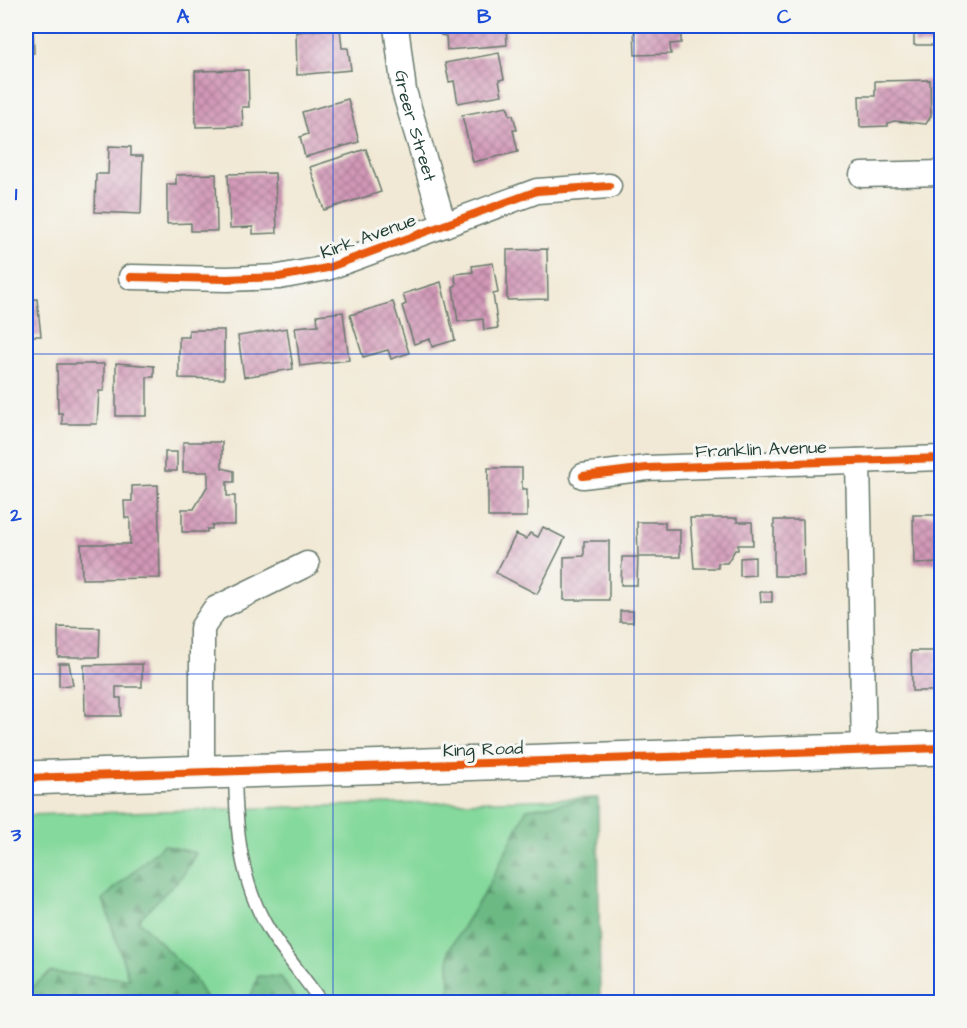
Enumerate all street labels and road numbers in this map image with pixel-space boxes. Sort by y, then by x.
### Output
street label: Greer Street [389,69,443,185]
street label: Kirk Avenue [317,207,420,265]
street label: Franklin Avenue [695,435,828,464]
street label: King Road [442,736,524,764]

